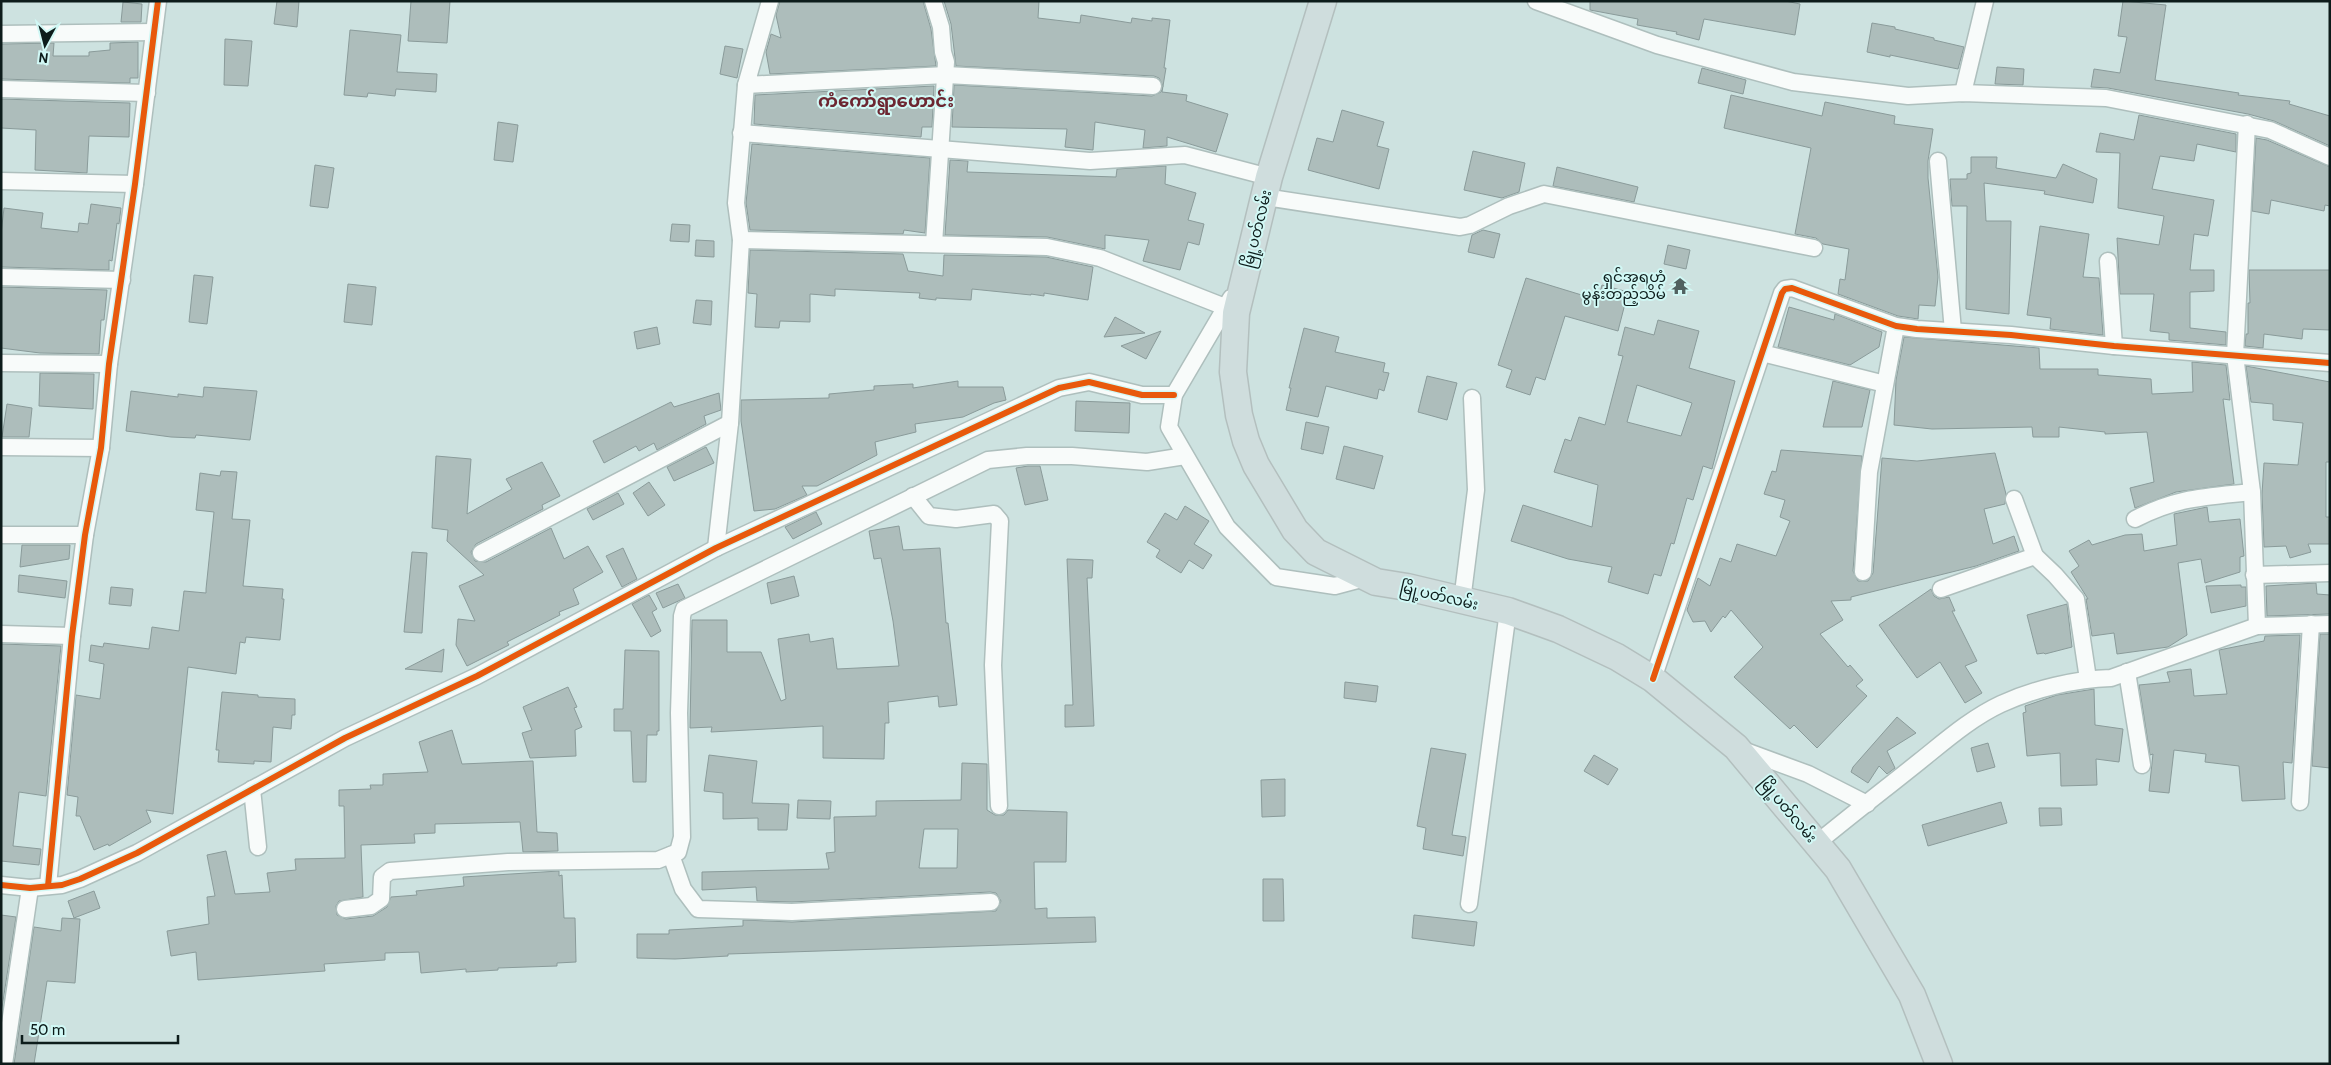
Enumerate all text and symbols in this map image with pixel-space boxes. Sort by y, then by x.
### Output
north arrow [20,20,70,70]
text: N [37,48,49,67]
district label: ကံကော်ရွာဟောင်း [818,89,954,115]
street label: မြို့ပတ်လမ်း [1238,188,1278,271]
place label: ရှင်အရဟံ မွန်းတည့်သိမ် [1582,267,1666,306]
temple icon: ရှင်အရဟံ မွန်းတည့်သိမ် [1670,276,1690,296]
street label: မြို့ပတ်လမ်း [1397,577,1480,617]
street label: မြို့ပတ်လမ်း [1753,773,1821,848]
scale bar [22,1012,179,1044]
text: 50 m [30,1021,65,1039]

